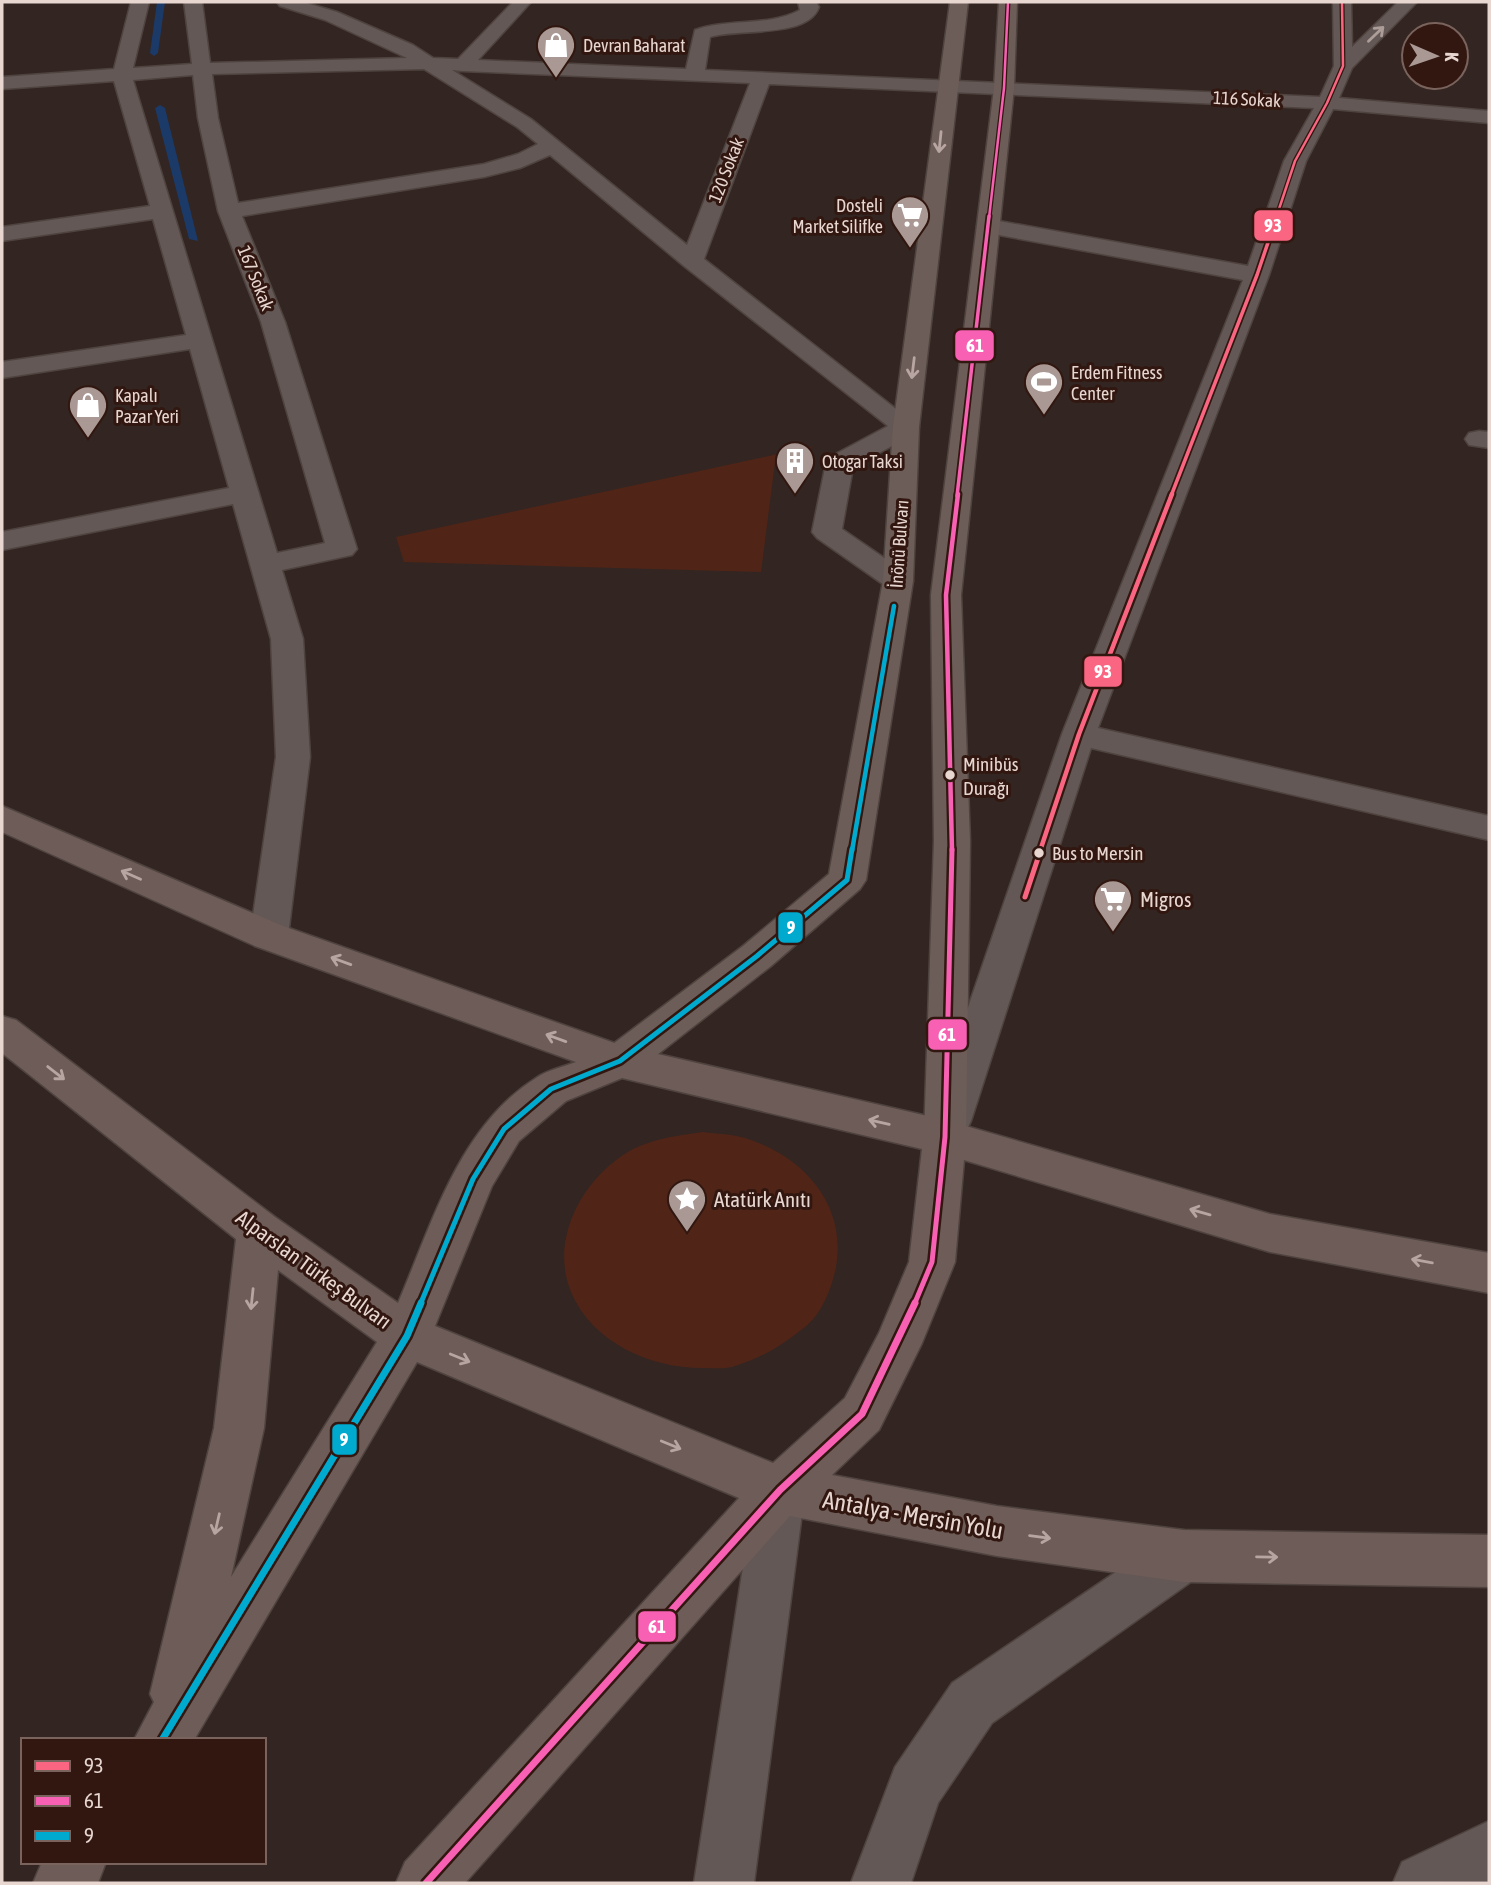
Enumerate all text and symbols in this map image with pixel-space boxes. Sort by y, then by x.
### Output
north arrow [1400,21,1470,91]
shop icon: Devran Baharat [535,24,577,79]
one-way arrow [1367,25,1384,42]
place label: Devran Baharat [583,35,686,56]
text: K [1441,52,1463,62]
street label: 116 Sokak [1212,87,1282,111]
one-way arrow [934,130,947,153]
street label: 120 Sokak [704,134,748,206]
supermarket icon: Dosteli Market Silifke [889,194,931,249]
place label: Dosteli Market Silifke [793,195,883,237]
line badge: 93 [1253,209,1294,242]
text: 93 [1264,214,1282,236]
street label: 167 Sokak [234,243,279,314]
line badge: 61 [954,329,995,362]
text: 61 [966,334,984,356]
one-way arrow [907,356,920,379]
sports icon: Erdem Fitness Center [1023,361,1065,416]
place label: Erdem Fitness Center [1071,362,1162,404]
shop icon: Kapalı Pazar Yeri [67,384,109,439]
place label: Kapalı Pazar Yeri [115,385,179,427]
building icon: Otogar Taksi [774,440,816,495]
place label: Otogar Taksi [822,451,903,472]
street label: İnönü Bulvarı [885,499,913,589]
line badge: 93 [1083,655,1123,688]
text: 93 [1094,660,1112,682]
place label: Minibüs Durağı [963,753,1019,799]
marker: Minibüs Durağı [943,768,957,782]
place label: Bus to Mersin [1052,842,1144,864]
marker: Bus to Mersin [1032,846,1046,860]
one-way arrow [121,868,142,881]
supermarket icon: Migros [1092,878,1134,933]
place label: Migros [1140,887,1191,911]
line badge: 9 [777,911,804,944]
text: 9 [787,916,796,938]
one-way arrow [331,954,353,967]
line badge: 61 [927,1018,968,1051]
text: 61 [938,1023,956,1045]
one-way arrow [545,1031,567,1043]
one-way arrow [46,1065,64,1080]
one-way arrow [868,1115,891,1128]
place icon: Atatürk Anıtı [666,1178,708,1233]
place label: Atatürk Anıtı [714,1187,811,1211]
street label: Alparslan Türkeş Bulvarı [232,1205,396,1333]
one-way arrow [1189,1205,1211,1218]
one-way arrow [1411,1254,1434,1267]
one-way arrow [245,1288,258,1310]
one-way arrow [449,1353,471,1366]
line badge: 9 [331,1423,358,1456]
text: 9 [340,1428,349,1450]
one-way arrow [659,1440,681,1453]
street label: Antalya - Mersin Yolu [821,1486,1005,1544]
one-way arrow [210,1512,224,1535]
one-way arrow [1028,1530,1051,1543]
one-way arrow [1255,1550,1278,1564]
line badge: 61 [637,1610,677,1643]
text: 61 [648,1615,666,1637]
legend [21,1738,266,1864]
text: 93 [84,1753,104,1777]
text: 61 [84,1788,104,1812]
text: 9 [84,1823,94,1847]

